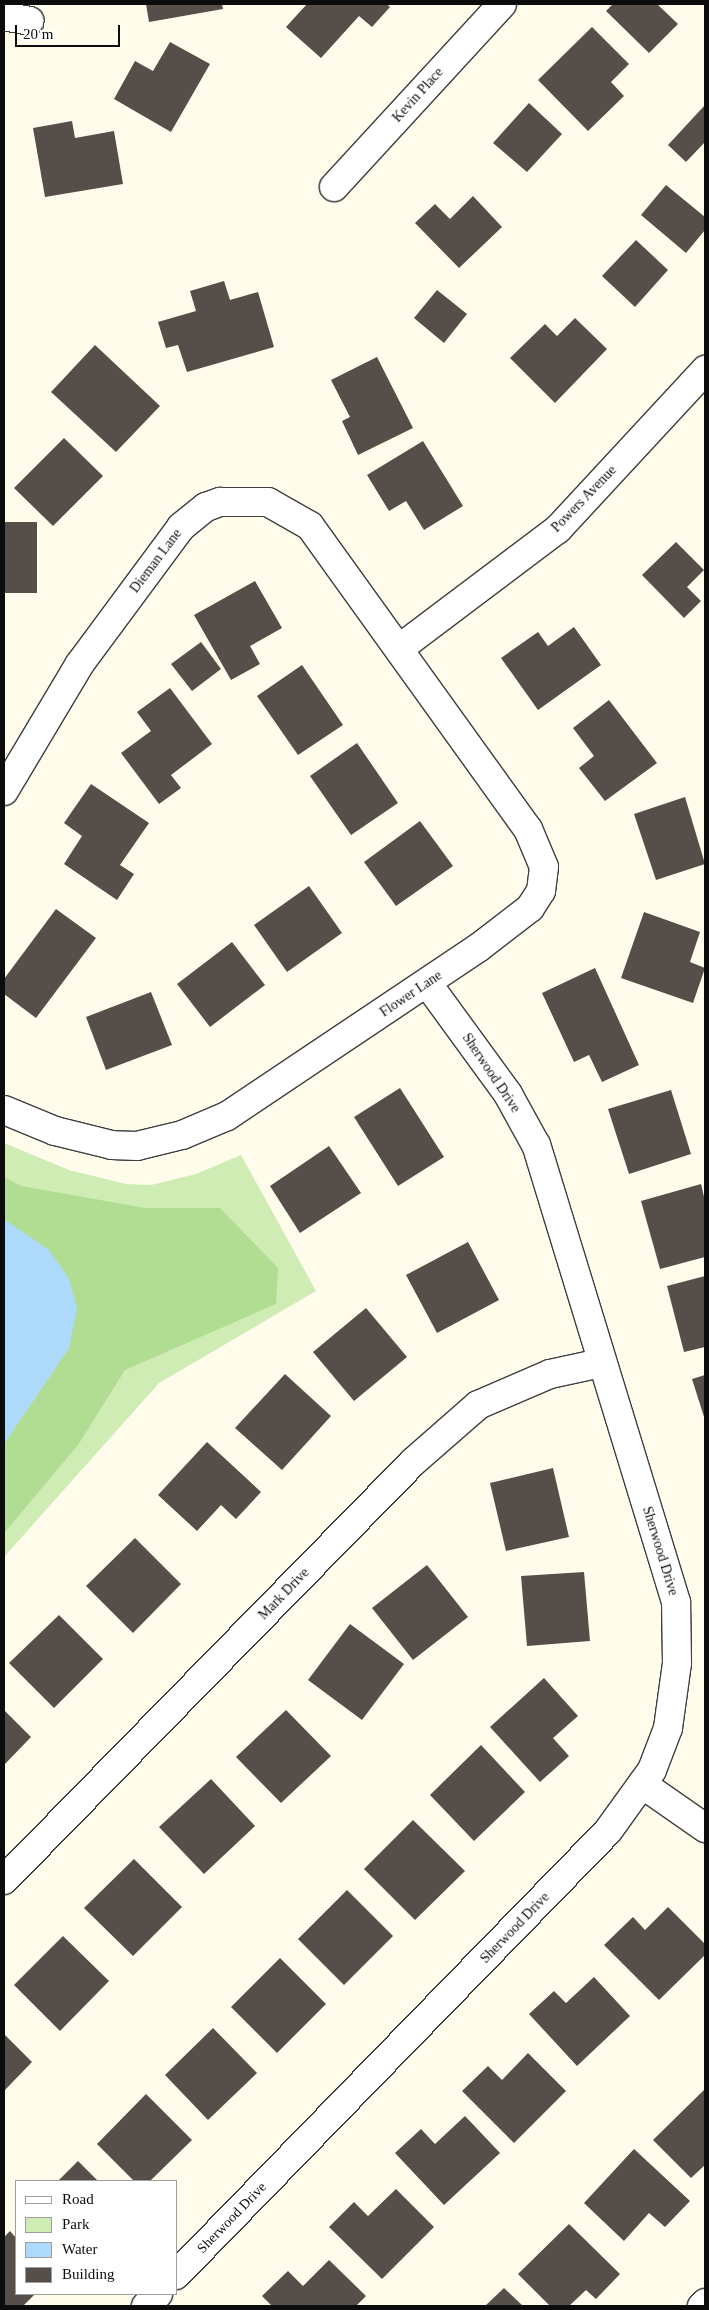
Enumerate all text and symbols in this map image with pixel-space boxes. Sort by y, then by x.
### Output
scale bar [18,15,122,47]
text: 20 m [23,26,53,42]
street label: Kevin Place [389,64,447,126]
street label: Powers Avenue [548,462,620,536]
street label: Dieman Lane [126,526,186,596]
street label: Flower Lane [377,967,445,1021]
street label: Sherwood Drive [458,1030,524,1116]
street label: Sherwood Drive [638,1504,682,1598]
street label: Mark Drive [255,1565,313,1623]
street label: Sherwood Drive [477,1889,553,1967]
street label: Sherwood Drive [194,2179,270,2257]
legend [15,2180,178,2295]
text: Road [62,2191,94,2207]
text: Park [62,2216,90,2232]
text: Water [62,2241,97,2257]
text: Building [62,2266,115,2282]

